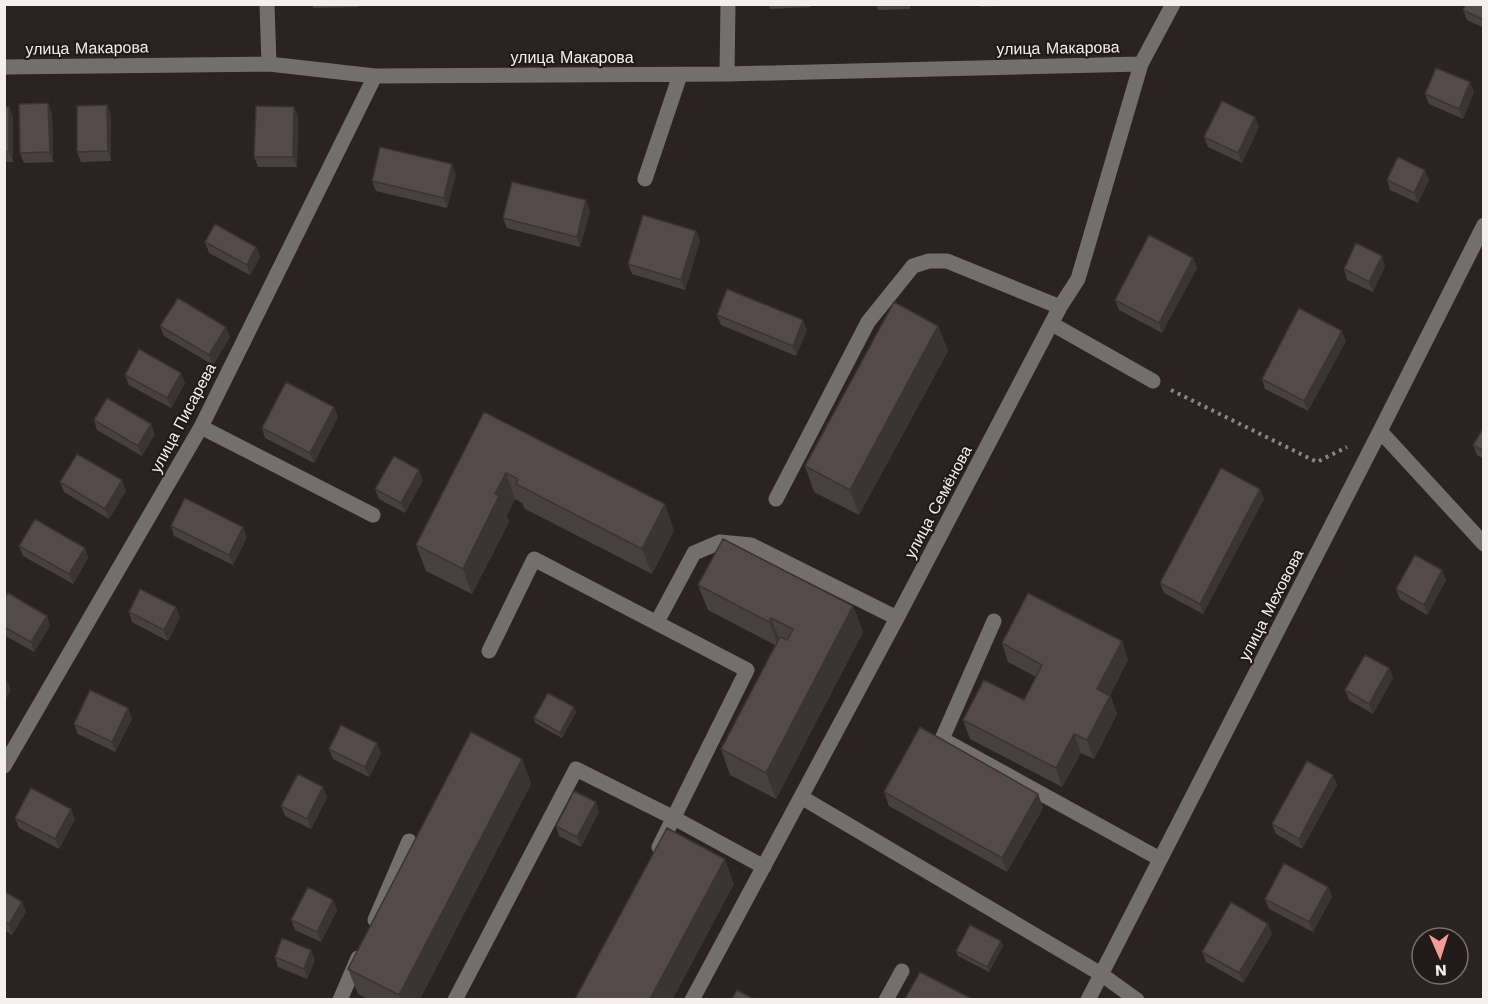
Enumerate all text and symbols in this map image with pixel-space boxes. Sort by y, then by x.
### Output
street label: улица Макарова [25,37,149,59]
street label: улица Макарова [996,37,1120,59]
street label: улица Макарова [510,48,634,67]
street label: улица Писарева [146,360,220,476]
street label: улица Семёнова [900,442,976,562]
street label: улица Меховова [1235,546,1307,664]
north arrow [1410,926,1470,986]
text: N [1434,961,1447,980]

